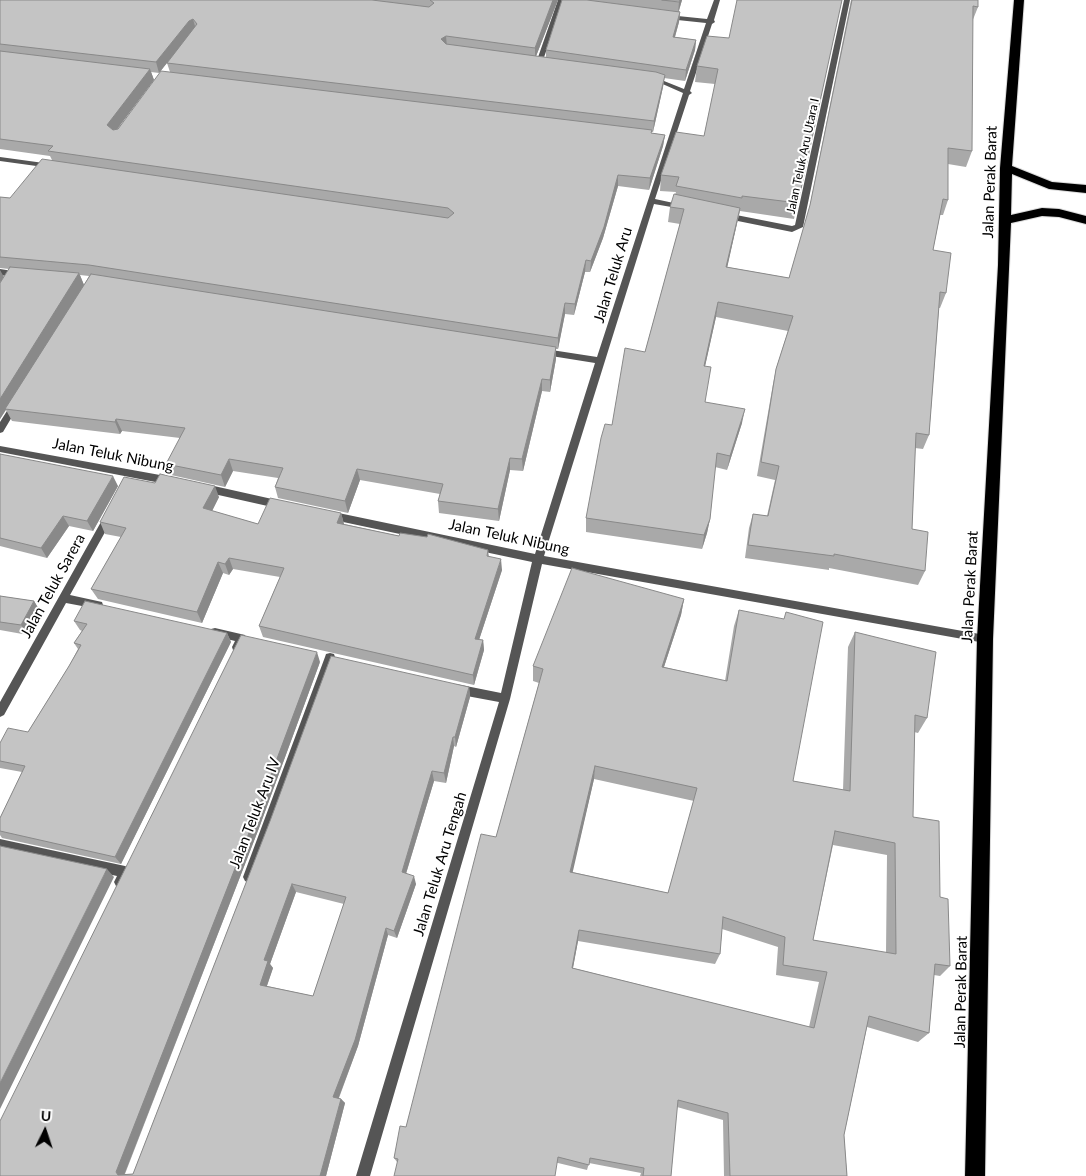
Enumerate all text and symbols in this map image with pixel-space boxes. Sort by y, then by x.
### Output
street label: Jalan Teluk Aru Utara I [784,97,822,215]
street label: Jalan Perak Barat [979,125,1001,239]
street label: Jalan Teluk Aru [590,225,636,325]
street label: Jalan Teluk Nibung [51,434,175,476]
street label: Jalan Teluk Nibung [447,515,571,559]
street label: Jalan Perak Barat [958,530,982,644]
street label: Jalan Teluk Sarera [17,531,89,641]
street label: Jalan Teluk Aru IV [226,755,284,871]
street label: Jalan Teluk Aru Tengah [410,790,470,938]
street label: Jalan Perak Barat [951,936,971,1048]
north arrow [20,1106,70,1156]
text: U [40,1107,52,1124]

